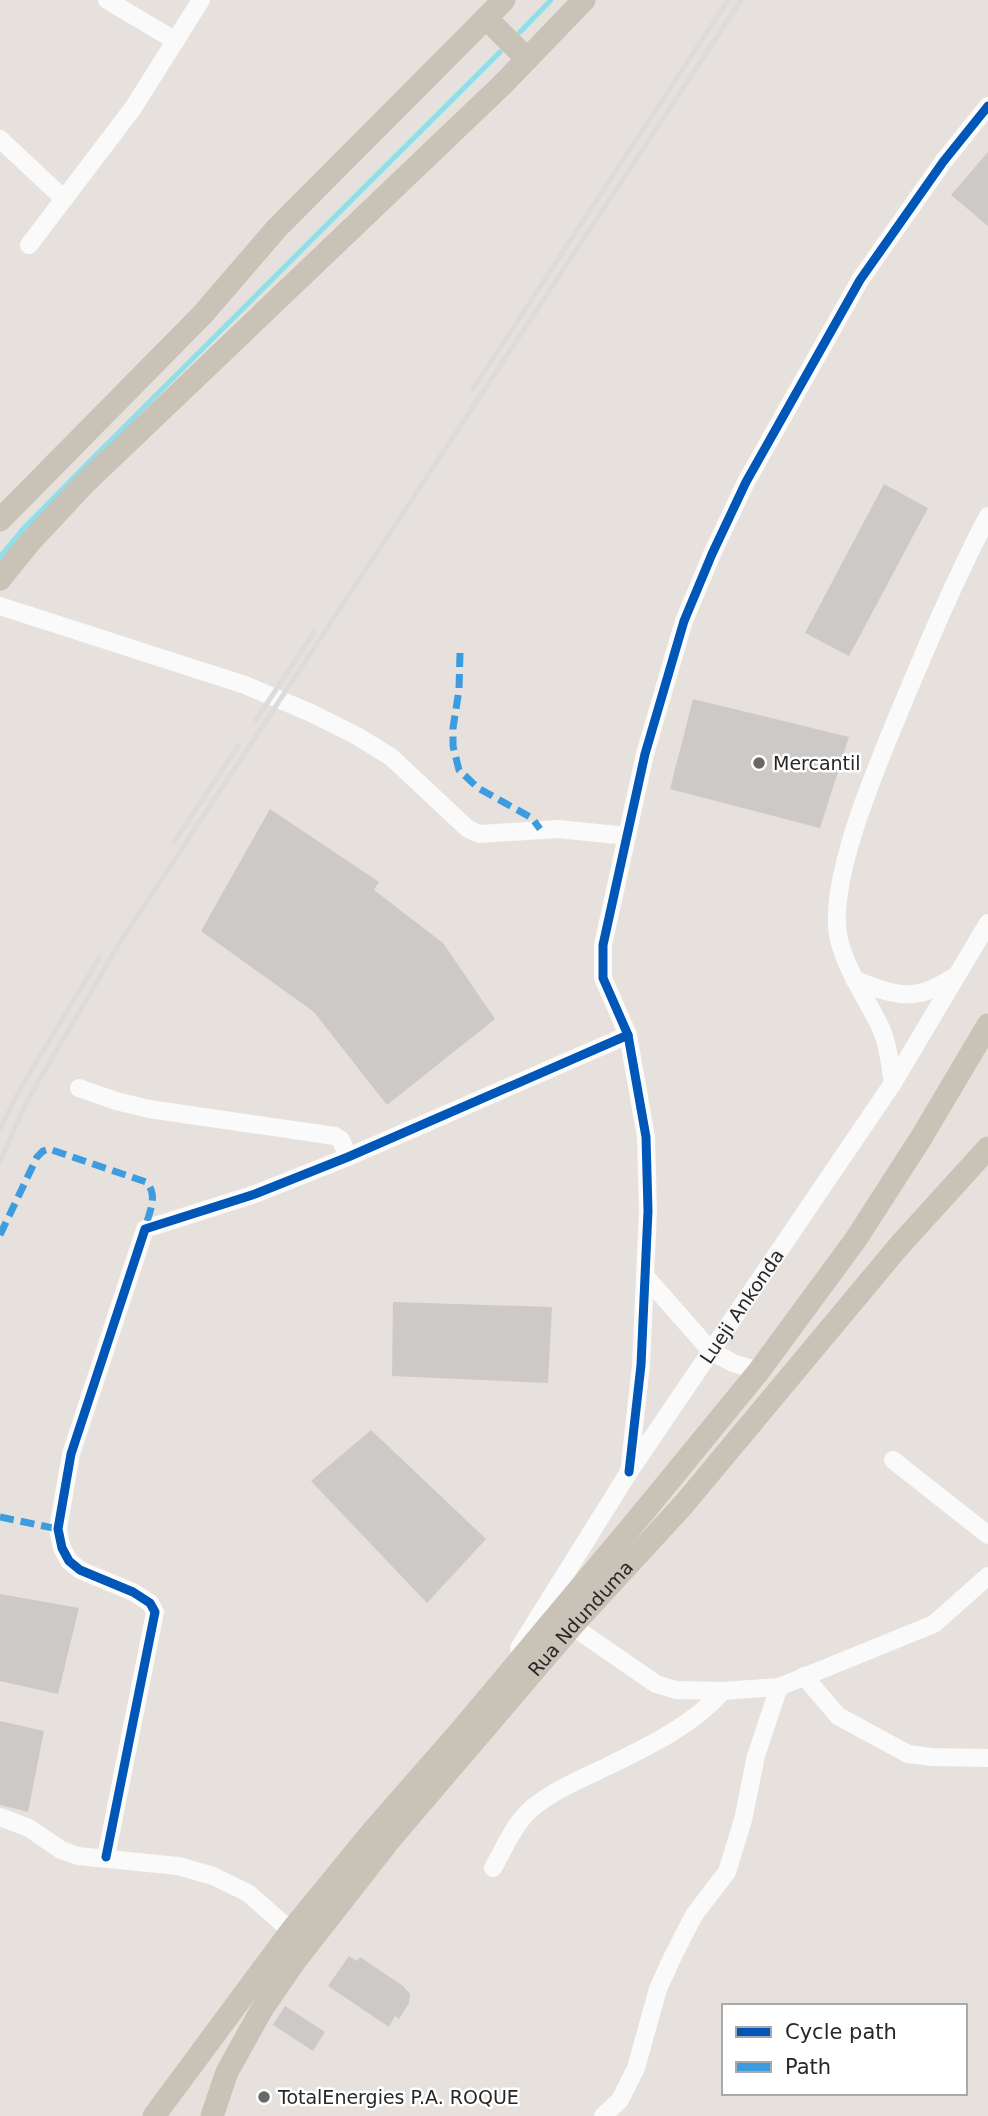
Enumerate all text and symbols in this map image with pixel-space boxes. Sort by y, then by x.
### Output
place label: Mercantil [773,752,861,774]
marker: Mercantil [751,755,767,771]
street label: Lueji Ankonda [695,1245,788,1368]
street label: Rua Ndunduma [523,1556,637,1680]
legend [722,2004,967,2095]
text: Cycle path [785,2020,897,2044]
text: Path [785,2055,831,2079]
place label: TotalEnergies P.A. ROQUE [277,2086,519,2108]
marker: TotalEnergies P.A. ROQUE [256,2089,272,2105]

